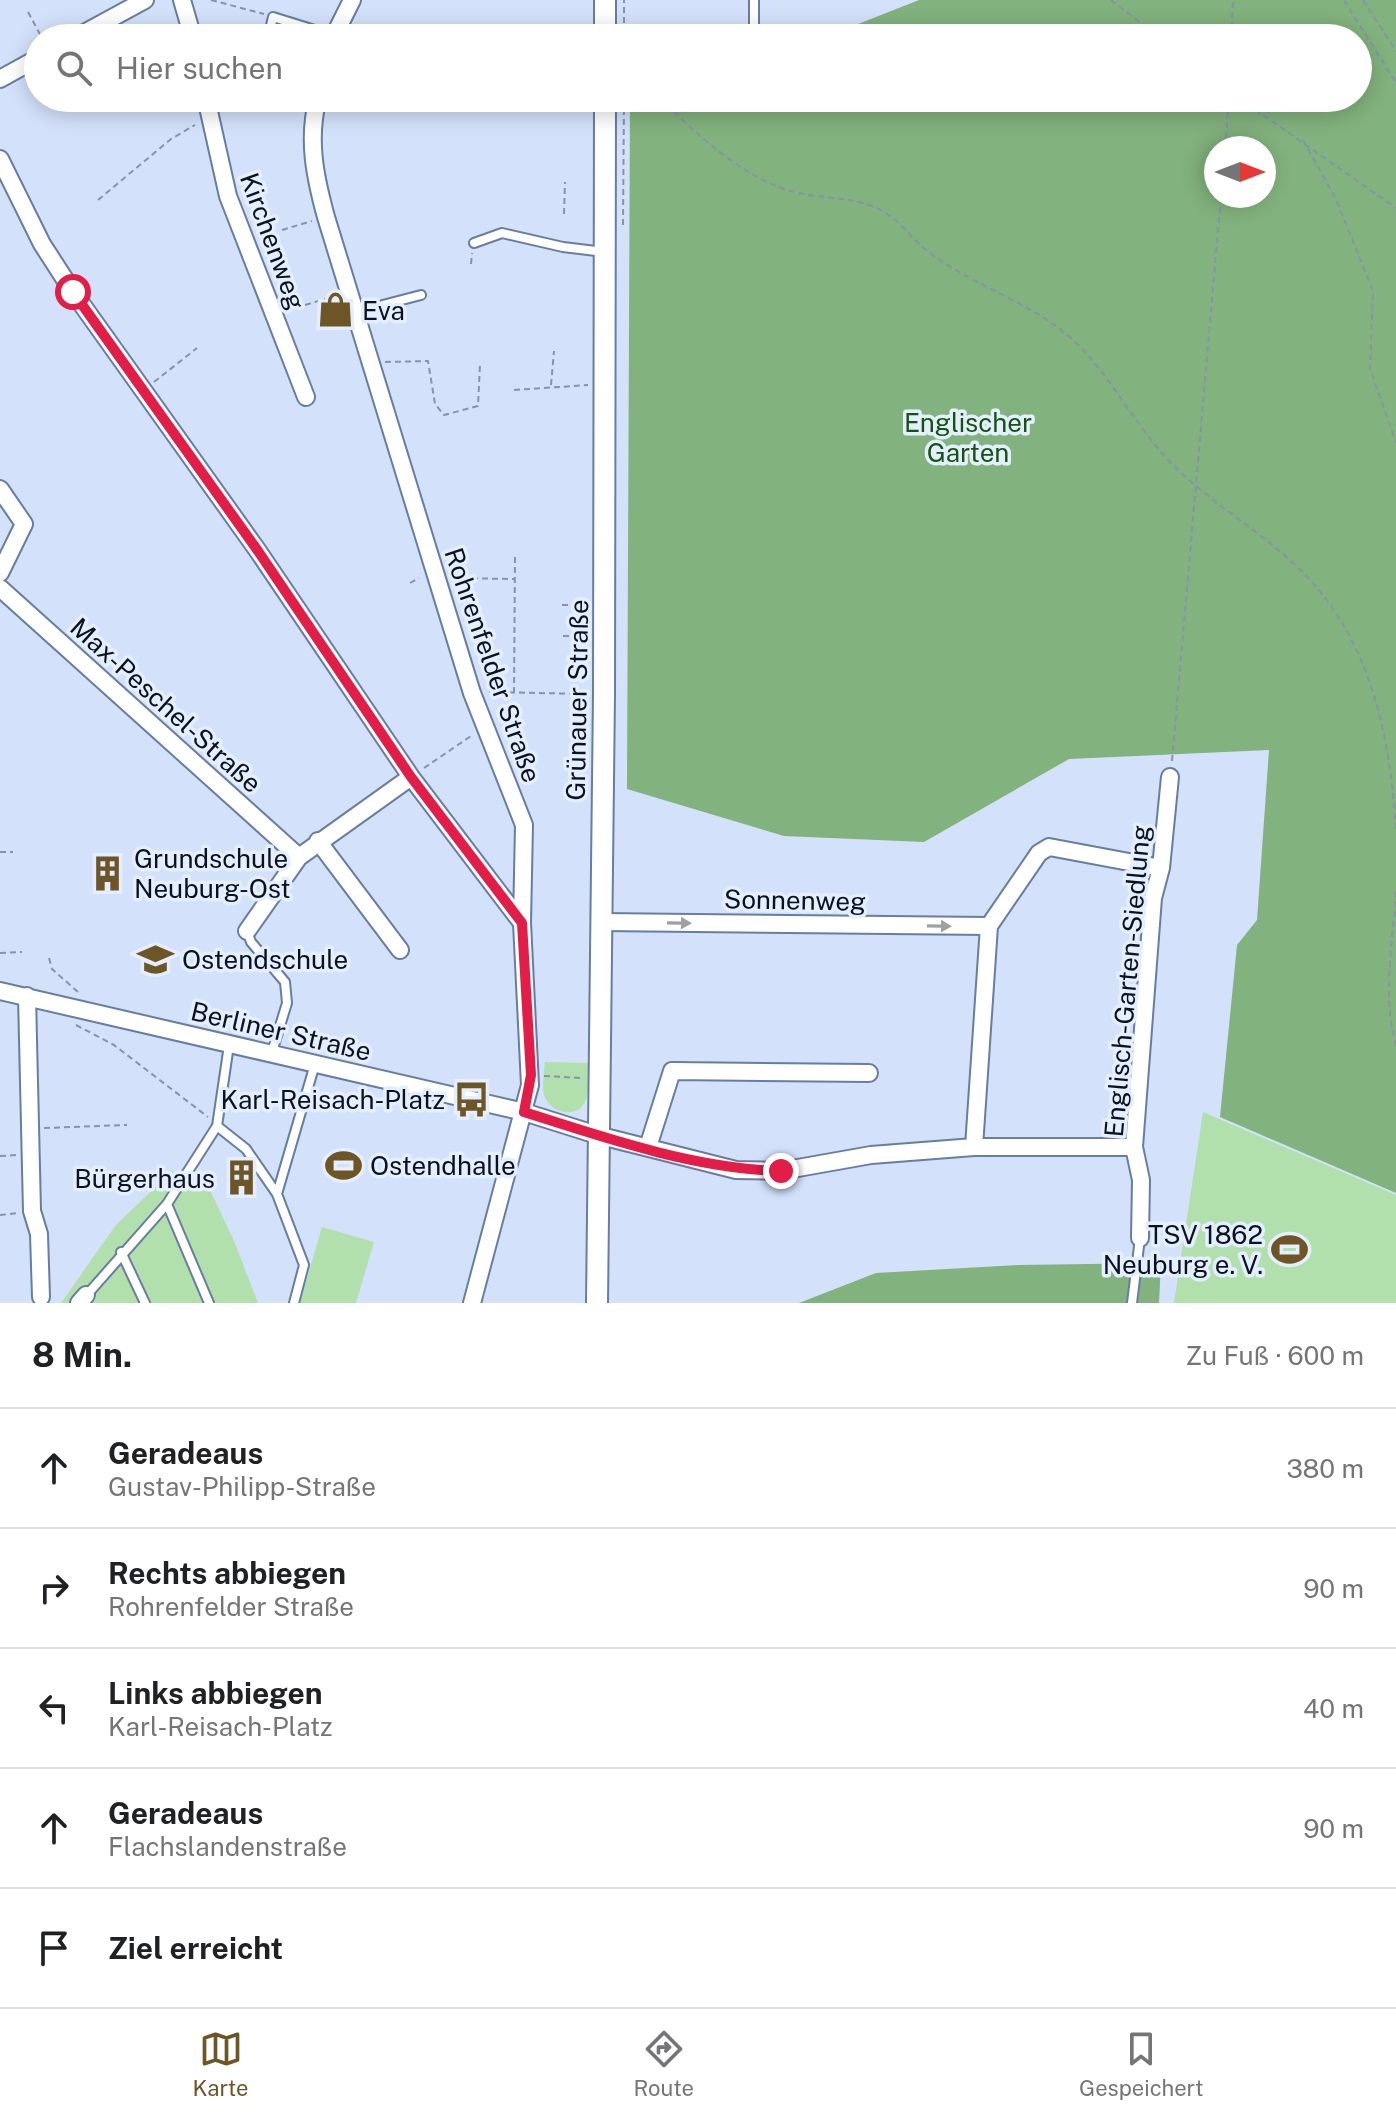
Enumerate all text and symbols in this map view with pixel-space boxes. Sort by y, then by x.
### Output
search box [24,24,1372,112]
icon: search [52,46,96,90]
text: Hier suchen [116,50,283,86]
north arrow [1204,136,1276,208]
street label: Kirchenweg [234,168,312,314]
route start [55,274,91,310]
shop icon: Eva [317,291,355,329]
place label: Eva [362,295,405,326]
park label: Englischer Garten [904,407,1032,468]
street label: Rohrenfelder Straße [438,544,548,786]
street label: Grünauer Straße [560,599,594,801]
street label: Max-Peschel-Straße [64,611,268,799]
street label: Englisch-Garten-Siedlung [1098,824,1156,1138]
place label: Grundschule Neuburg-Ost [134,843,291,904]
building icon: Grundschule Neuburg-Ost [89,854,127,892]
street label: Sonnenweg [724,883,866,917]
one-way arrow [667,917,692,929]
one-way arrow [927,919,952,932]
school or university icon: Ostendschule [137,940,175,978]
place label: Ostendschule [182,944,348,975]
street label: Berliner Straße [188,995,374,1067]
bus stop icon: Karl-Reisach-Platz [452,1080,490,1118]
place label: Karl-Reisach-Platz [220,1084,445,1115]
sports icon: Ostendhalle [325,1146,363,1184]
place label: Ostendhalle [370,1150,516,1181]
route end [763,1153,799,1189]
building icon: Bürgerhaus [222,1159,260,1197]
place label: Bürgerhaus [74,1163,215,1194]
place label: TSV 1862 Neuburg e. V. [1103,1219,1263,1280]
sports icon: TSV 1862 Neuburg e. V. [1270,1230,1308,1268]
text: 8 Min. [32,1335,132,1375]
text: Zu Fuß · 600 m [1186,1340,1364,1371]
text: Geradeaus [108,1435,263,1471]
icon: ahead [32,1446,76,1490]
text: 380 m [1286,1453,1364,1484]
text: Gustav-Philipp-Straße [108,1471,376,1502]
text: Rechts abbiegen [108,1555,346,1591]
icon: right [32,1566,76,1610]
text: 90 m [1303,1573,1364,1604]
text: Rohrenfelder Straße [108,1591,354,1622]
text: Links abbiegen [108,1675,323,1711]
icon: left [32,1686,76,1730]
text: 40 m [1303,1693,1364,1724]
text: Karl-Reisach-Platz [108,1711,333,1742]
text: Geradeaus [108,1795,263,1831]
icon: ahead [32,1806,76,1850]
text: 90 m [1303,1813,1364,1844]
text: Flachslandenstraße [108,1831,347,1862]
icon: arrive [32,1926,76,1970]
text: Ziel erreicht [108,1930,283,1966]
tab: Karte [193,2027,249,2101]
tab: Route [634,2027,694,2101]
tab: Gespeichert [1079,2027,1203,2101]

